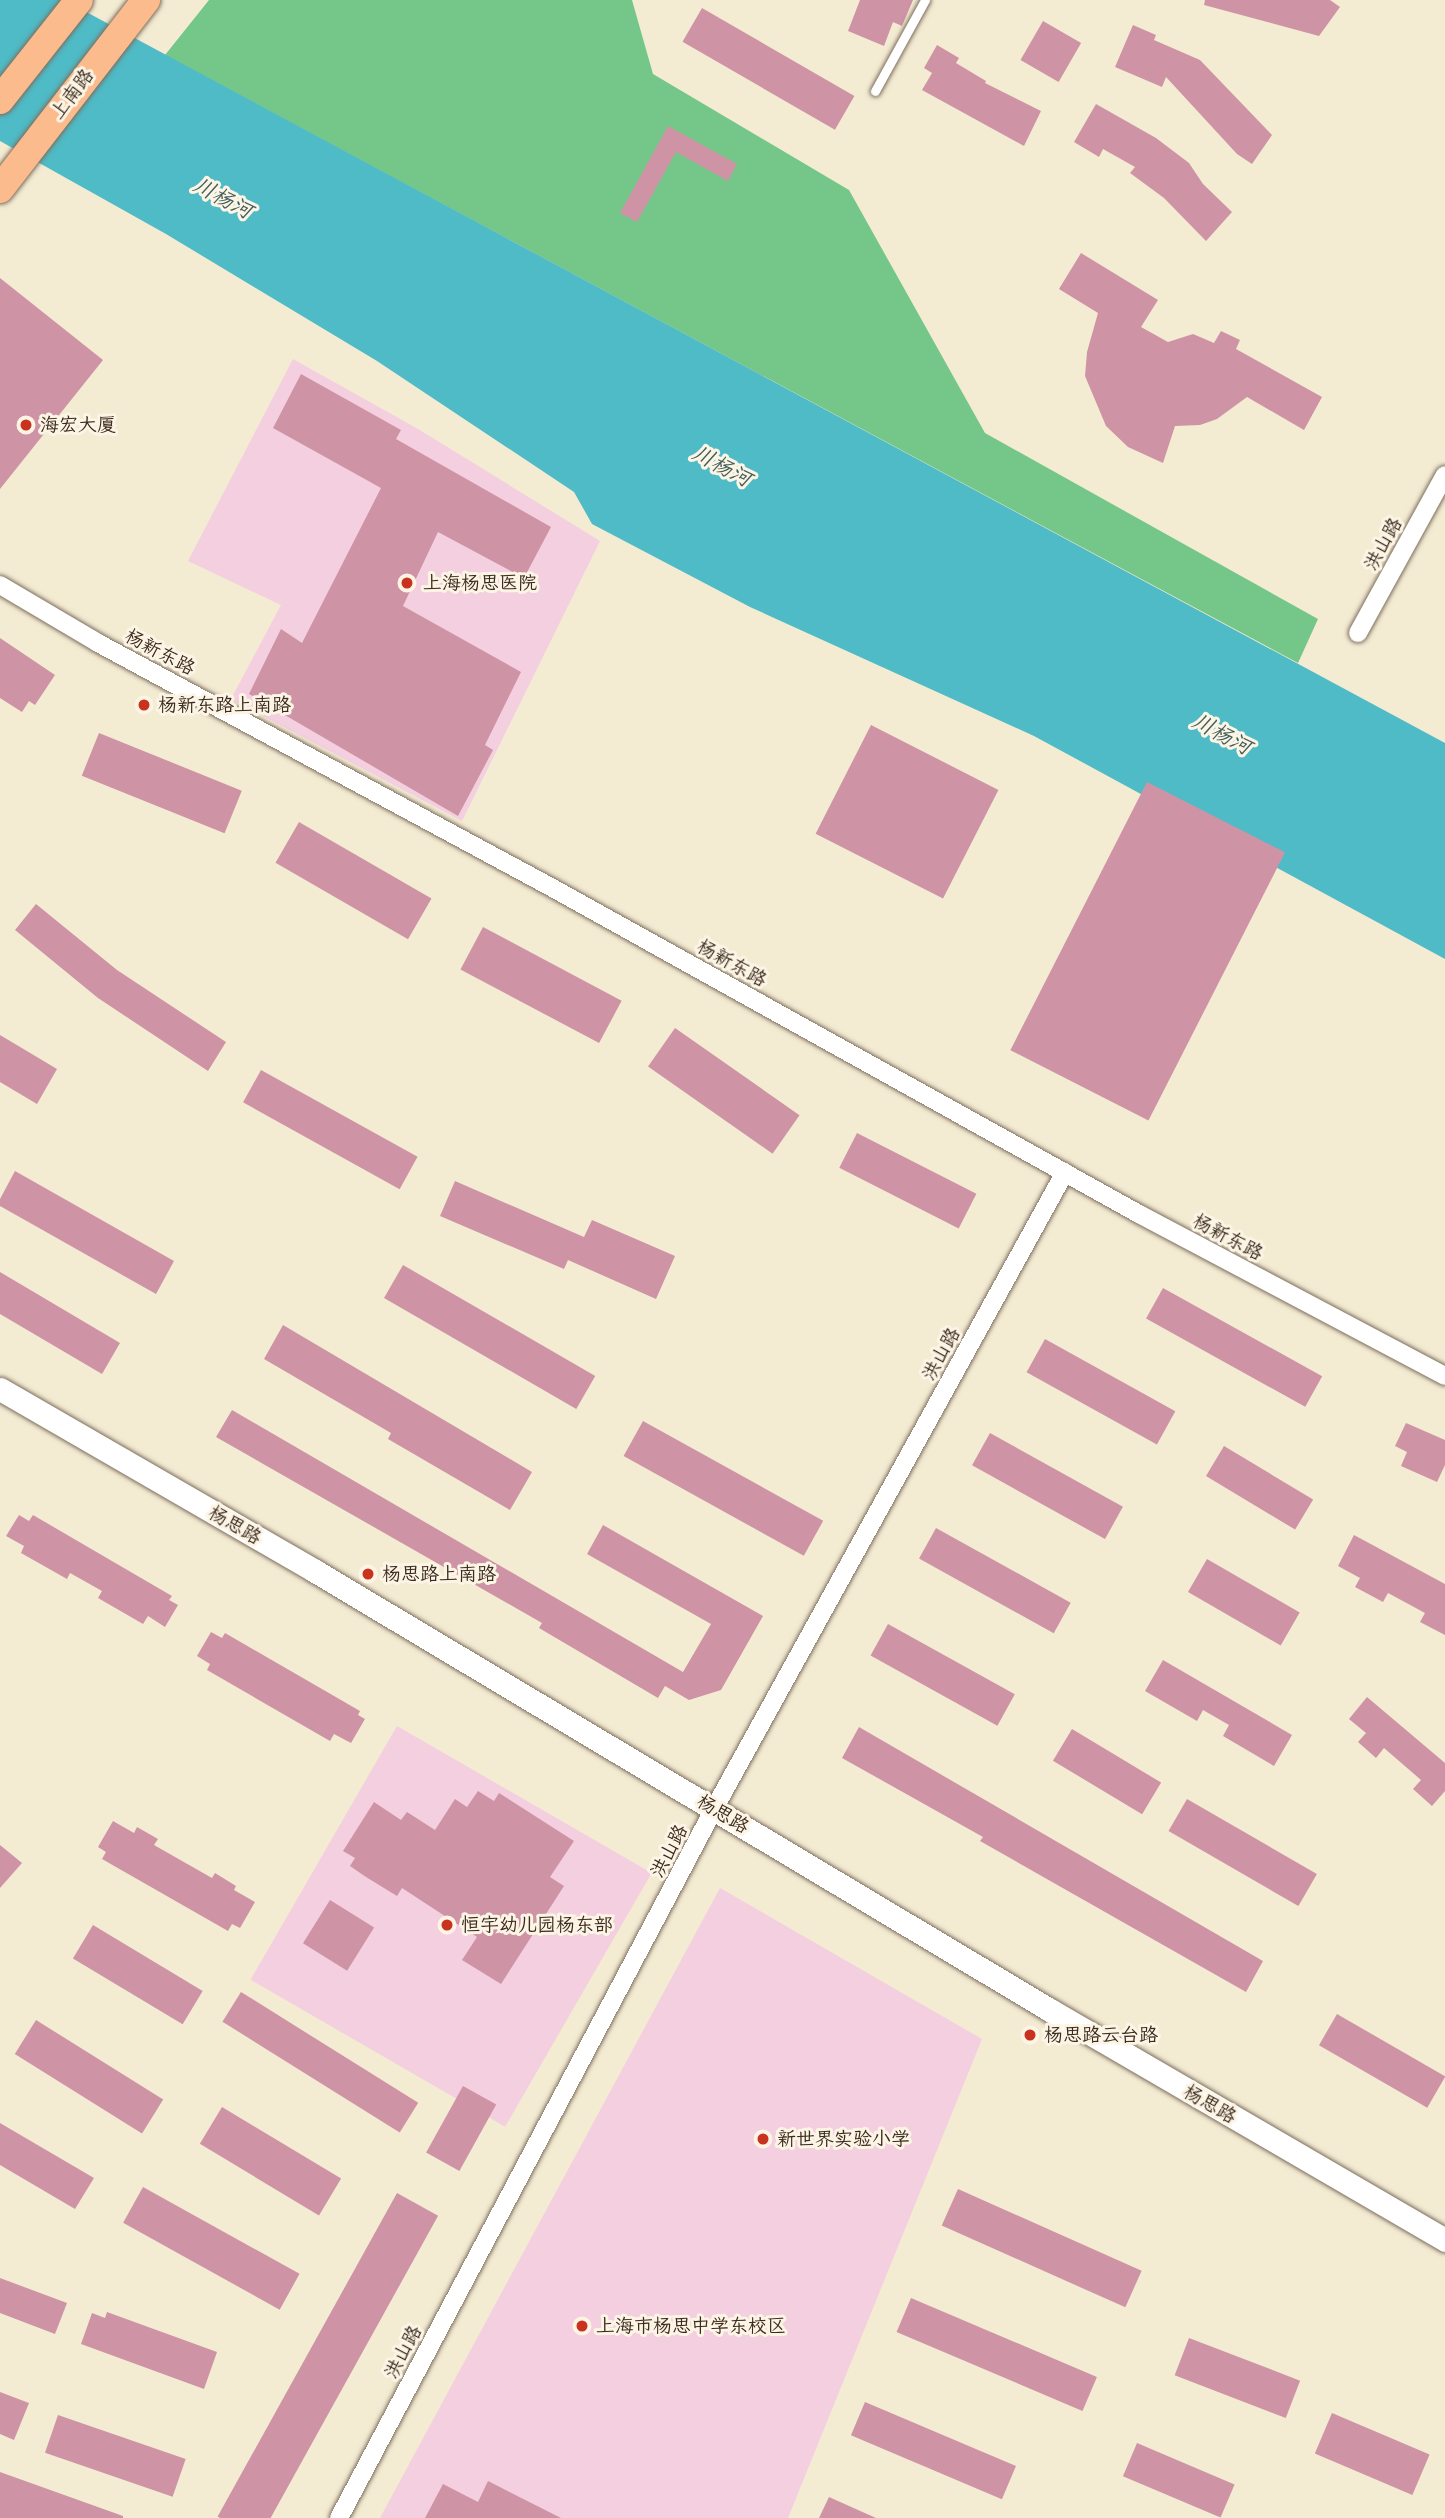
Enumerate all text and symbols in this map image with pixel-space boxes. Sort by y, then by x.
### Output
street label: 上南路 [46,64,98,124]
water label: 川杨河 [189,172,257,224]
place label: 海宏大厦 [40,414,116,436]
marker: 海宏大厦 [18,417,34,433]
water label: 川杨河 [688,440,756,492]
street label: 洪山路 [1359,514,1407,574]
place label: 上海杨思医院 [423,572,537,594]
marker: 上海杨思医院 [397,573,417,593]
street label: 杨新东路 [121,624,199,680]
place label: 杨新东路上南路 [158,694,291,716]
marker: 杨新东路上南路 [136,697,152,713]
water label: 川杨河 [1188,708,1256,760]
street label: 杨新东路 [693,935,771,991]
street label: 杨新东路 [1189,1209,1267,1265]
street label: 洪山路 [917,1324,965,1384]
street label: 杨思路 [205,1501,265,1549]
place label: 杨思路上南路 [382,1563,496,1585]
marker: 杨思路上南路 [360,1566,376,1582]
street label: 杨思路 [693,1790,753,1838]
street label: 洪山路 [646,1820,692,1882]
place label: 恒宇幼儿园杨东部 [461,1914,613,1936]
marker: 恒宇幼儿园杨东部 [439,1917,455,1933]
place label: 杨思路云台路 [1044,2024,1158,2046]
marker: 杨思路云台路 [1022,2027,1038,2043]
street label: 杨思路 [1180,2080,1240,2128]
place label: 新世界实验小学 [777,2128,910,2150]
marker: 新世界实验小学 [755,2131,771,2147]
place label: 上海市杨思中学东校区 [596,2315,786,2337]
marker: 上海市杨思中学东校区 [574,2318,590,2334]
street label: 洪山路 [380,2321,426,2383]

